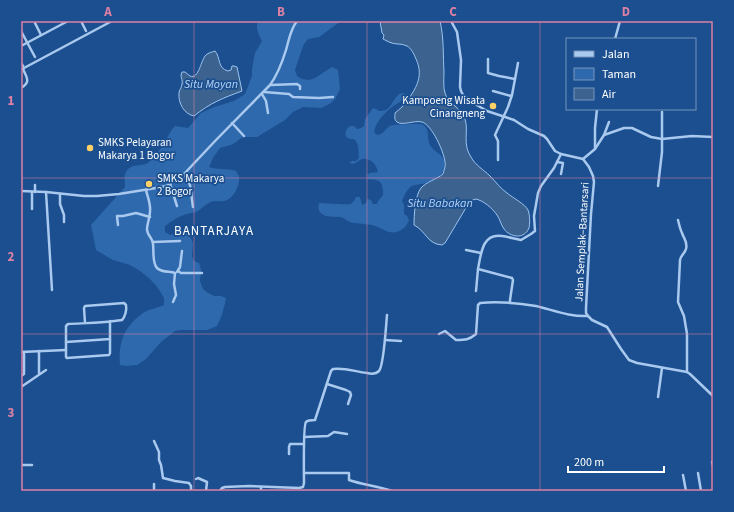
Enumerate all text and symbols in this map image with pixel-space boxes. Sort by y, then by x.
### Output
text: A [103,3,112,21]
text: B [277,3,285,21]
text: C [449,3,457,21]
text: D [622,3,630,21]
legend [566,38,696,110]
text: Jalan [602,46,629,63]
text: Taman [602,66,636,83]
water label: Situ Moyan [184,76,238,93]
text: Air [602,86,616,103]
text: 1 [8,92,15,110]
place label: Kampoeng Wisata Cinangneng [402,93,485,121]
marker: Kampoeng Wisata Cinangneng [488,101,498,111]
place label: SMKS Pelayaran Makarya 1 Bogor [98,135,175,163]
marker: SMKS Pelayaran Makarya 1 Bogor [85,143,95,153]
place label: SMKS Makarya 2 Bogor [157,171,224,199]
marker: SMKS Makarya 2 Bogor [144,179,154,189]
street label: Jalan Semplak–Bantarsari [571,182,593,302]
water label: Situ Babakan [407,195,473,212]
district label: BANTARJAYA [174,222,254,240]
text: 2 [8,248,15,266]
text: 3 [8,404,15,422]
scale bar [568,448,664,474]
text: 200 m [574,454,604,471]

